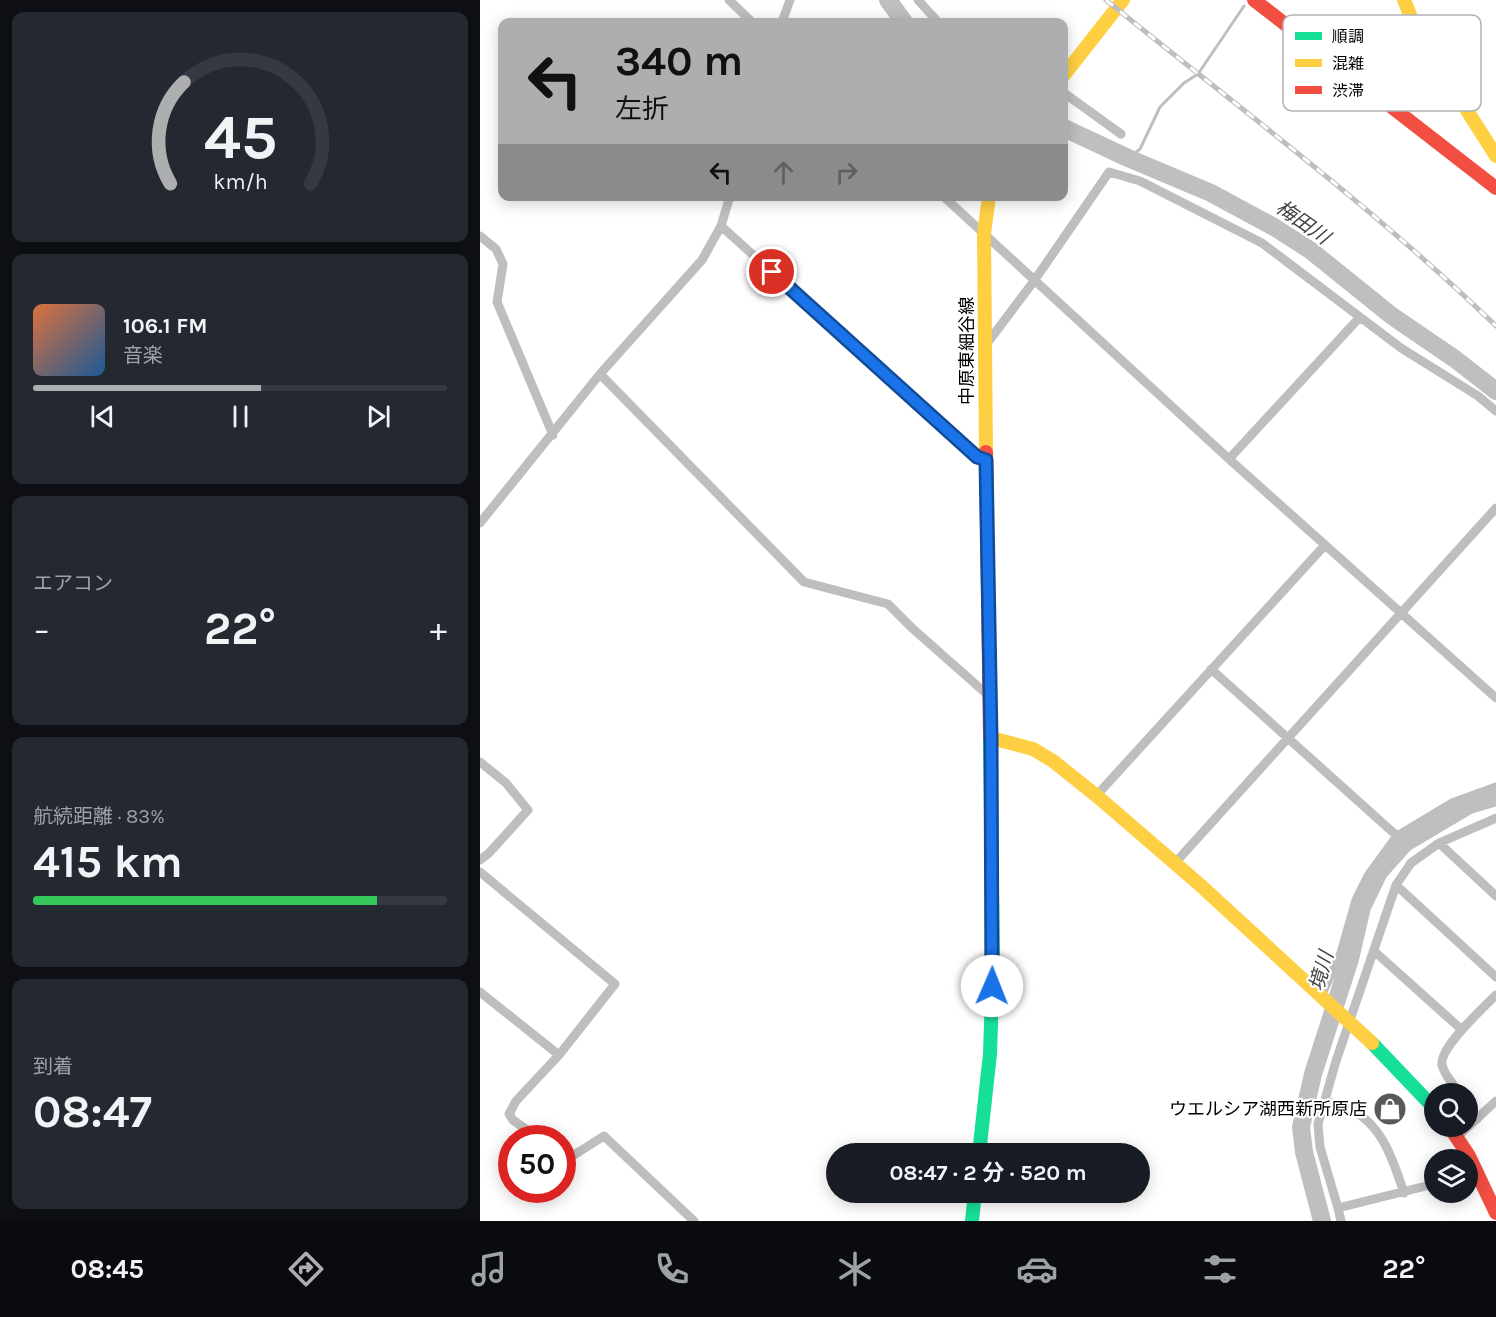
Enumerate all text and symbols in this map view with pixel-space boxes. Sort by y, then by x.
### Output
legend [1283,15,1481,111]
text: 順調 [1332,27,1364,46]
text: 340 m [615,36,743,86]
icon: left [516,42,594,120]
text: 混雑 [1332,54,1364,73]
text: 渋滞 [1332,81,1364,100]
text: 左折 [615,93,669,125]
text: 45 [203,101,277,174]
icon: left [704,156,737,189]
icon: ahead [767,156,800,189]
icon: right [830,156,863,189]
text: km/h [213,169,267,194]
water label: 梅田川 [1272,196,1336,250]
pin [746,246,797,297]
icon: arrive [755,255,788,288]
street label: 中原東細谷線 [956,297,978,405]
text: 106.1 FM [123,313,208,339]
text: 音楽 [123,344,163,367]
icon: previous [86,400,119,433]
icon: pause [224,400,257,433]
icon: next [362,400,395,433]
text: エアコン [33,572,113,595]
text: 22° [204,603,276,655]
text: − [33,610,50,648]
text: + [430,610,447,648]
text: 航続距離 · 83% [33,805,165,828]
text: 415 km [33,836,183,888]
water label: 境川 [1305,947,1339,994]
position arrow [960,954,1024,1018]
text: 到着 [33,1055,73,1078]
map controls [1424,1083,1478,1203]
button: search [1424,1083,1478,1137]
text: 08:47 [33,1086,152,1138]
shop icon: ウエルシア湖西新所原店 [1372,1091,1408,1127]
place label: ウエルシア湖西新所原店 [1169,1098,1367,1120]
speed limit sign: 50 [498,1125,576,1203]
button: layers [1424,1149,1478,1203]
text: 08:47 · 2 分 · 520 m [889,1160,1087,1186]
icon: directions [285,1248,327,1290]
icon: music [468,1248,510,1290]
icon: phone [651,1248,693,1290]
icon: climate [834,1248,876,1290]
icon: car [1016,1248,1058,1290]
icon: filters [1199,1248,1241,1290]
text: 08:45 [70,1253,144,1285]
text: 22° [1382,1253,1425,1285]

